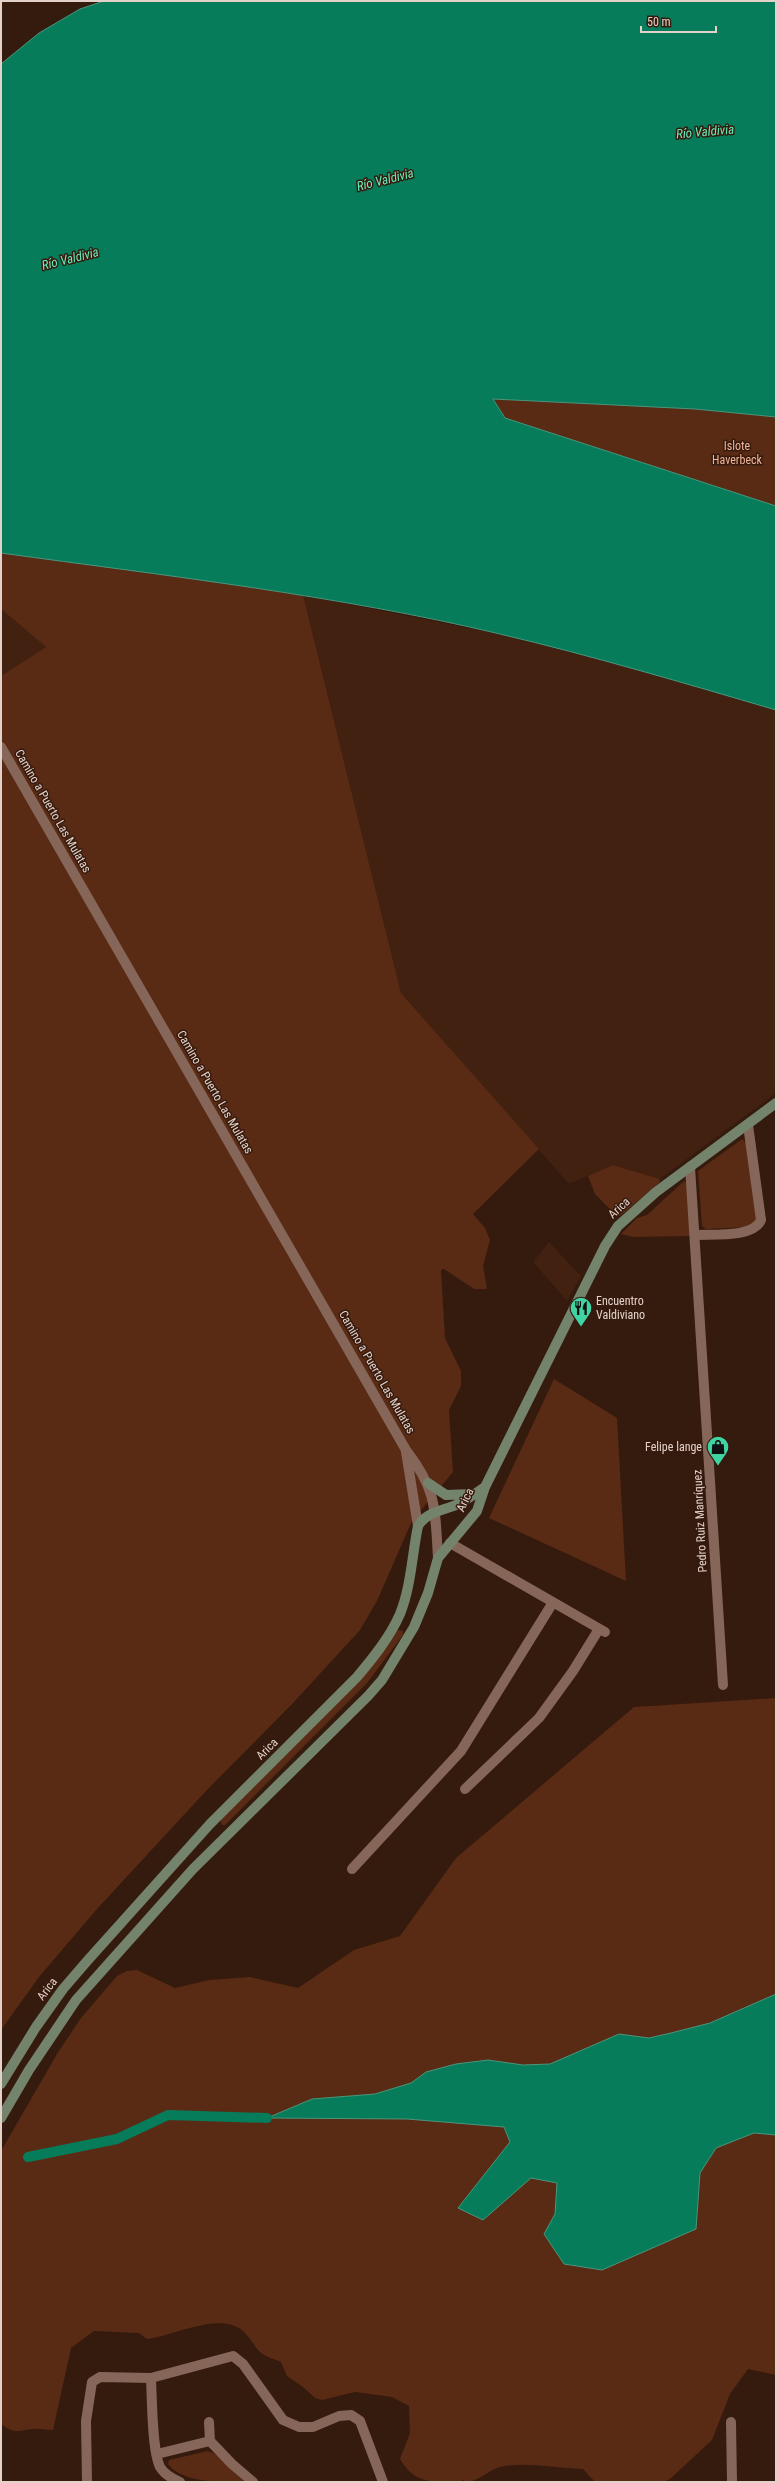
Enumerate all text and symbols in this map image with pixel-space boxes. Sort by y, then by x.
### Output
scale bar [641,8,716,34]
text: 50 m [647,15,671,29]
water label: Río Valdivia [675,121,735,142]
water label: Río Valdivia [355,165,415,194]
water label: Río Valdivia [40,244,100,273]
park label: Islote Haverbeck [712,439,763,467]
street label: Camino a Puerto Las Mulatas [12,747,94,875]
street label: Camino a Puerto Las Mulatas [174,1028,256,1156]
street label: Arica [605,1194,633,1222]
place label: Encuentro Valdiviano [596,1294,645,1322]
restaurant icon: Encuentro Valdiviano [568,1295,594,1328]
street label: Camino a Puerto Las Mulatas [336,1308,418,1436]
shop icon: Felipe lange [705,1434,731,1467]
place label: Felipe lange [645,1440,702,1454]
street label: Pedro Ruiz Manríquez [690,1469,710,1573]
street label: Arica [453,1486,477,1514]
street label: Arica [253,1735,281,1763]
street label: Arica [34,1975,60,2003]

